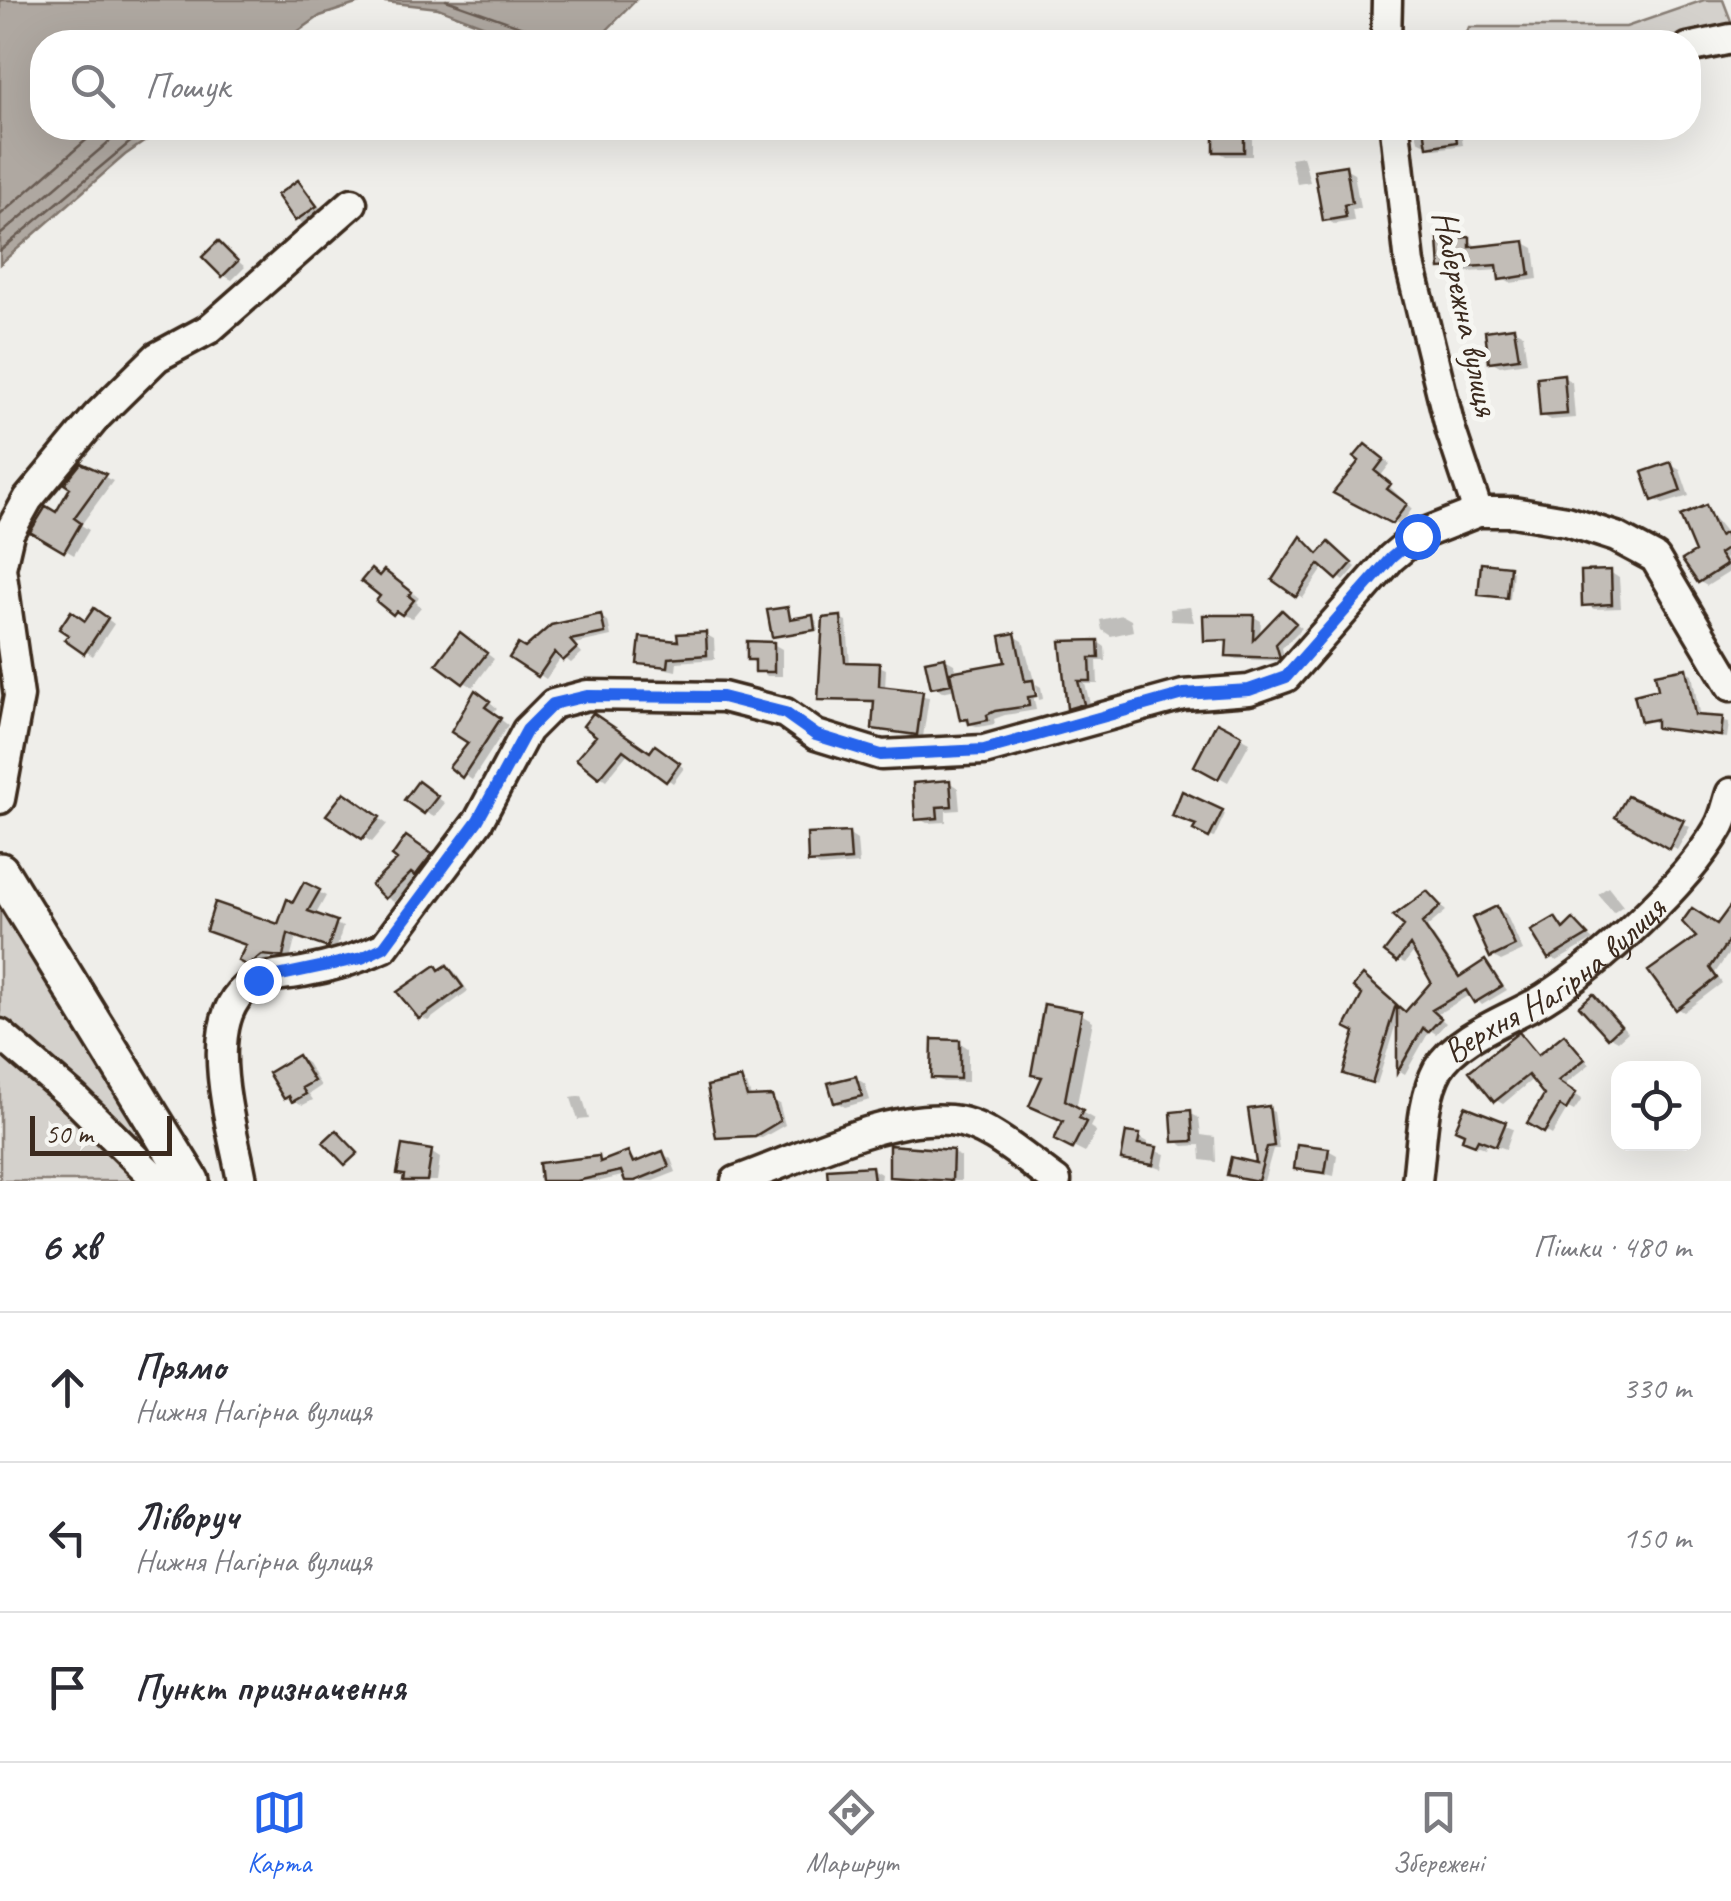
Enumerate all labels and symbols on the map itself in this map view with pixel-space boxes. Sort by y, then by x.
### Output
street label: Набережна вулиця [1422,206,1510,421]
route start [1395,514,1441,560]
street label: Верхня Нагірна вулиця [1432,885,1676,1073]
route end [236,958,282,1004]
scale bar [30,1111,172,1156]

